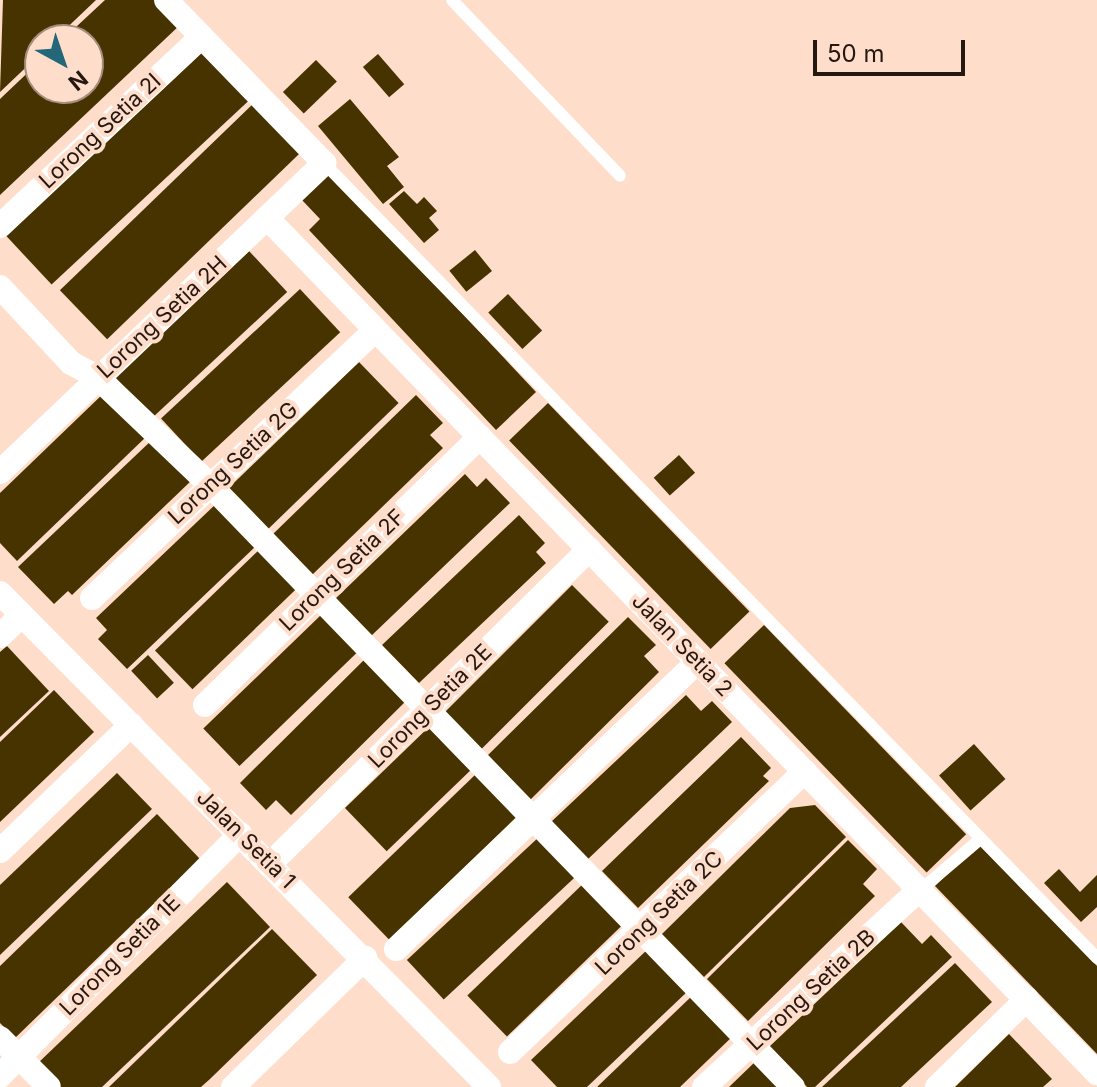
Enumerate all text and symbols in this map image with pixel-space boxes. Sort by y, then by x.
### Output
north arrow [24,24,104,104]
scale bar [817,24,969,74]
text: 50 m [827,39,885,68]
text: N [63,66,93,96]
street label: Lorong Setia 2I [34,68,166,194]
street label: Lorong Setia 2H [92,250,232,384]
street label: Lorong Setia 2G [163,396,303,530]
street label: Lorong Setia 2F [274,504,410,636]
street label: Jalan Setia 2 [626,588,738,702]
street label: Lorong Setia 2E [363,639,497,773]
street label: Jalan Setia 1 [191,784,301,894]
street label: Lorong Setia 2C [590,846,728,980]
street label: Lorong Setia 1E [54,889,186,1021]
street label: Lorong Setia 2B [742,924,880,1056]

